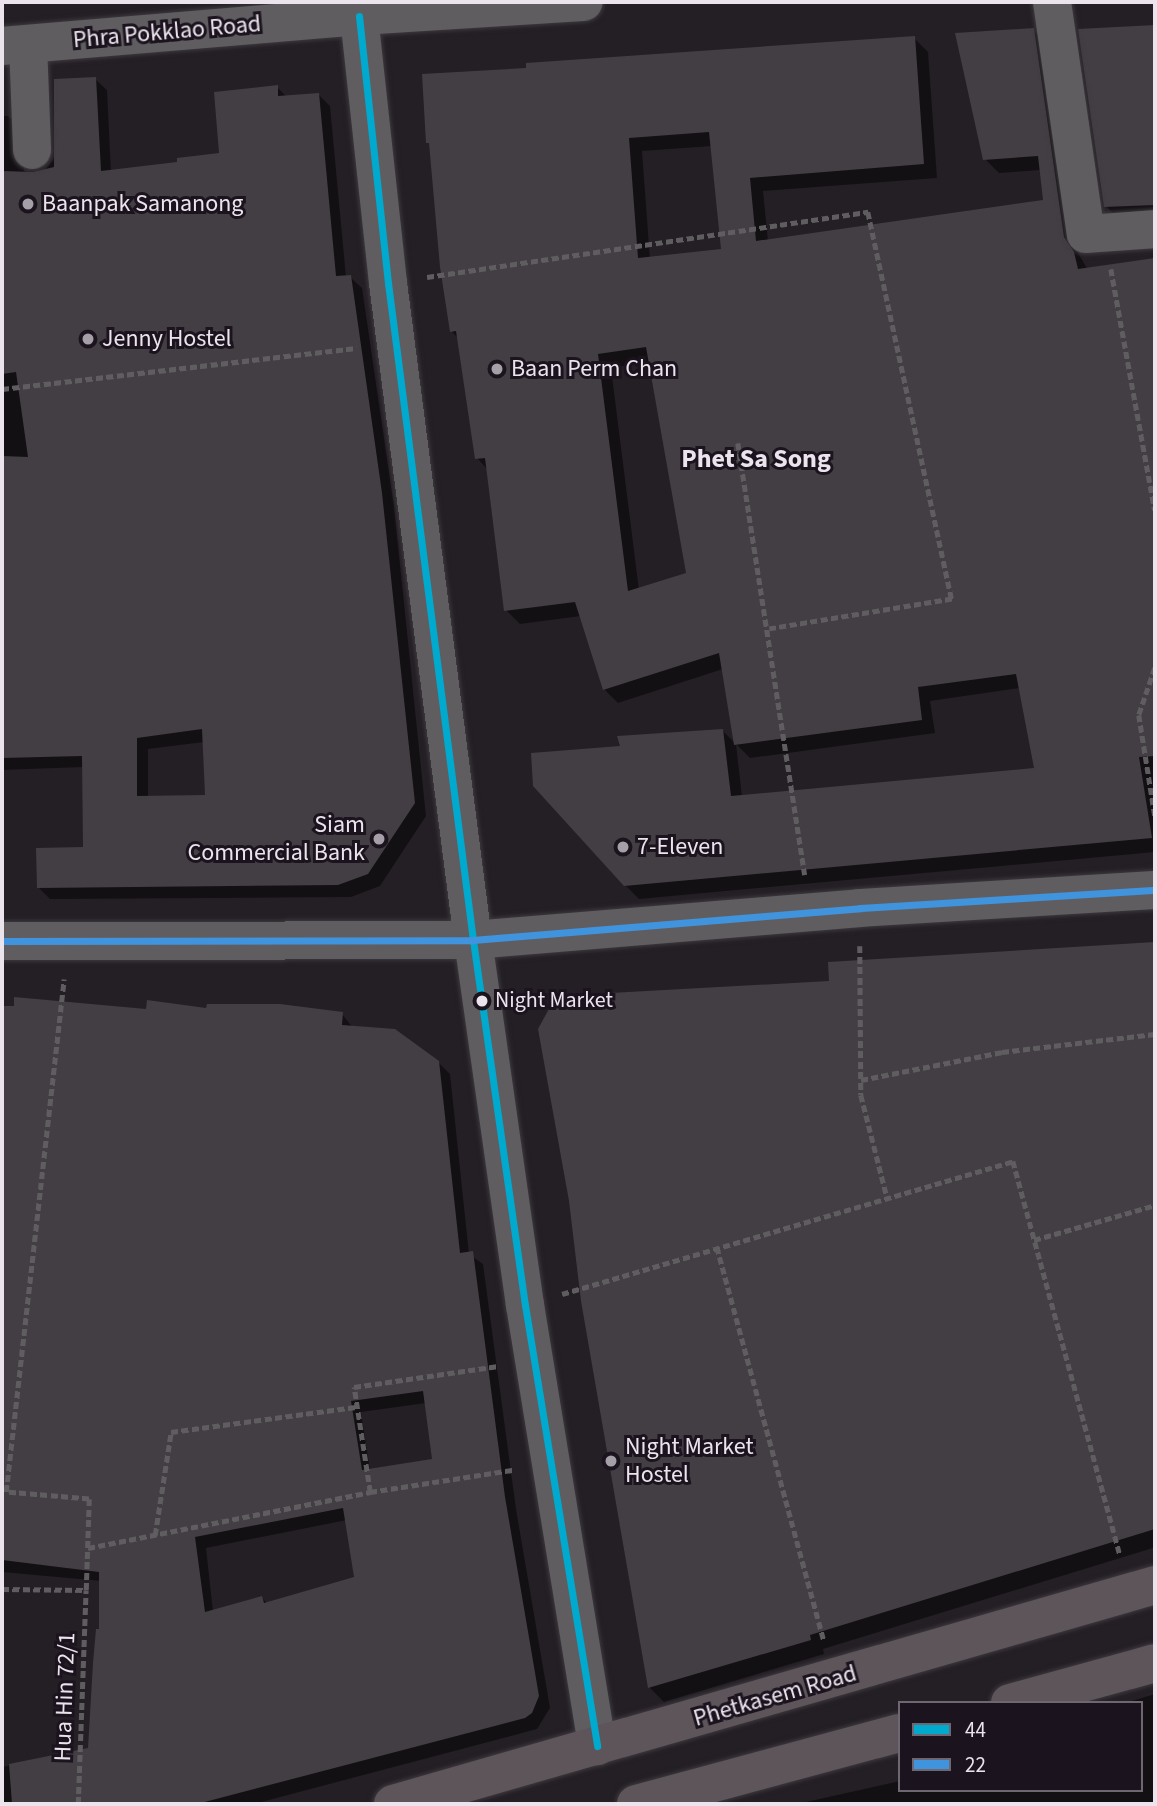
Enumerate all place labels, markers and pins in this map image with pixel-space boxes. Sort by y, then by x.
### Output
place label: Baanpak Samanong [42,190,243,218]
marker: Baanpak Samanong [20,196,36,212]
place label: Jenny Hostel [102,325,232,353]
marker: Jenny Hostel [80,331,96,347]
place label: Baan Perm Chan [511,355,677,383]
marker: Baan Perm Chan [489,361,505,377]
place label: Siam Commercial Bank [187,811,365,867]
marker: Siam Commercial Bank [371,831,387,847]
place label: 7-Eleven [637,833,723,861]
marker: 7-Eleven [615,839,631,855]
place label: Night Market [495,988,613,1014]
marker: Night Market [475,994,489,1008]
place label: Night Market Hostel [625,1433,754,1489]
marker: Night Market Hostel [603,1453,619,1469]

